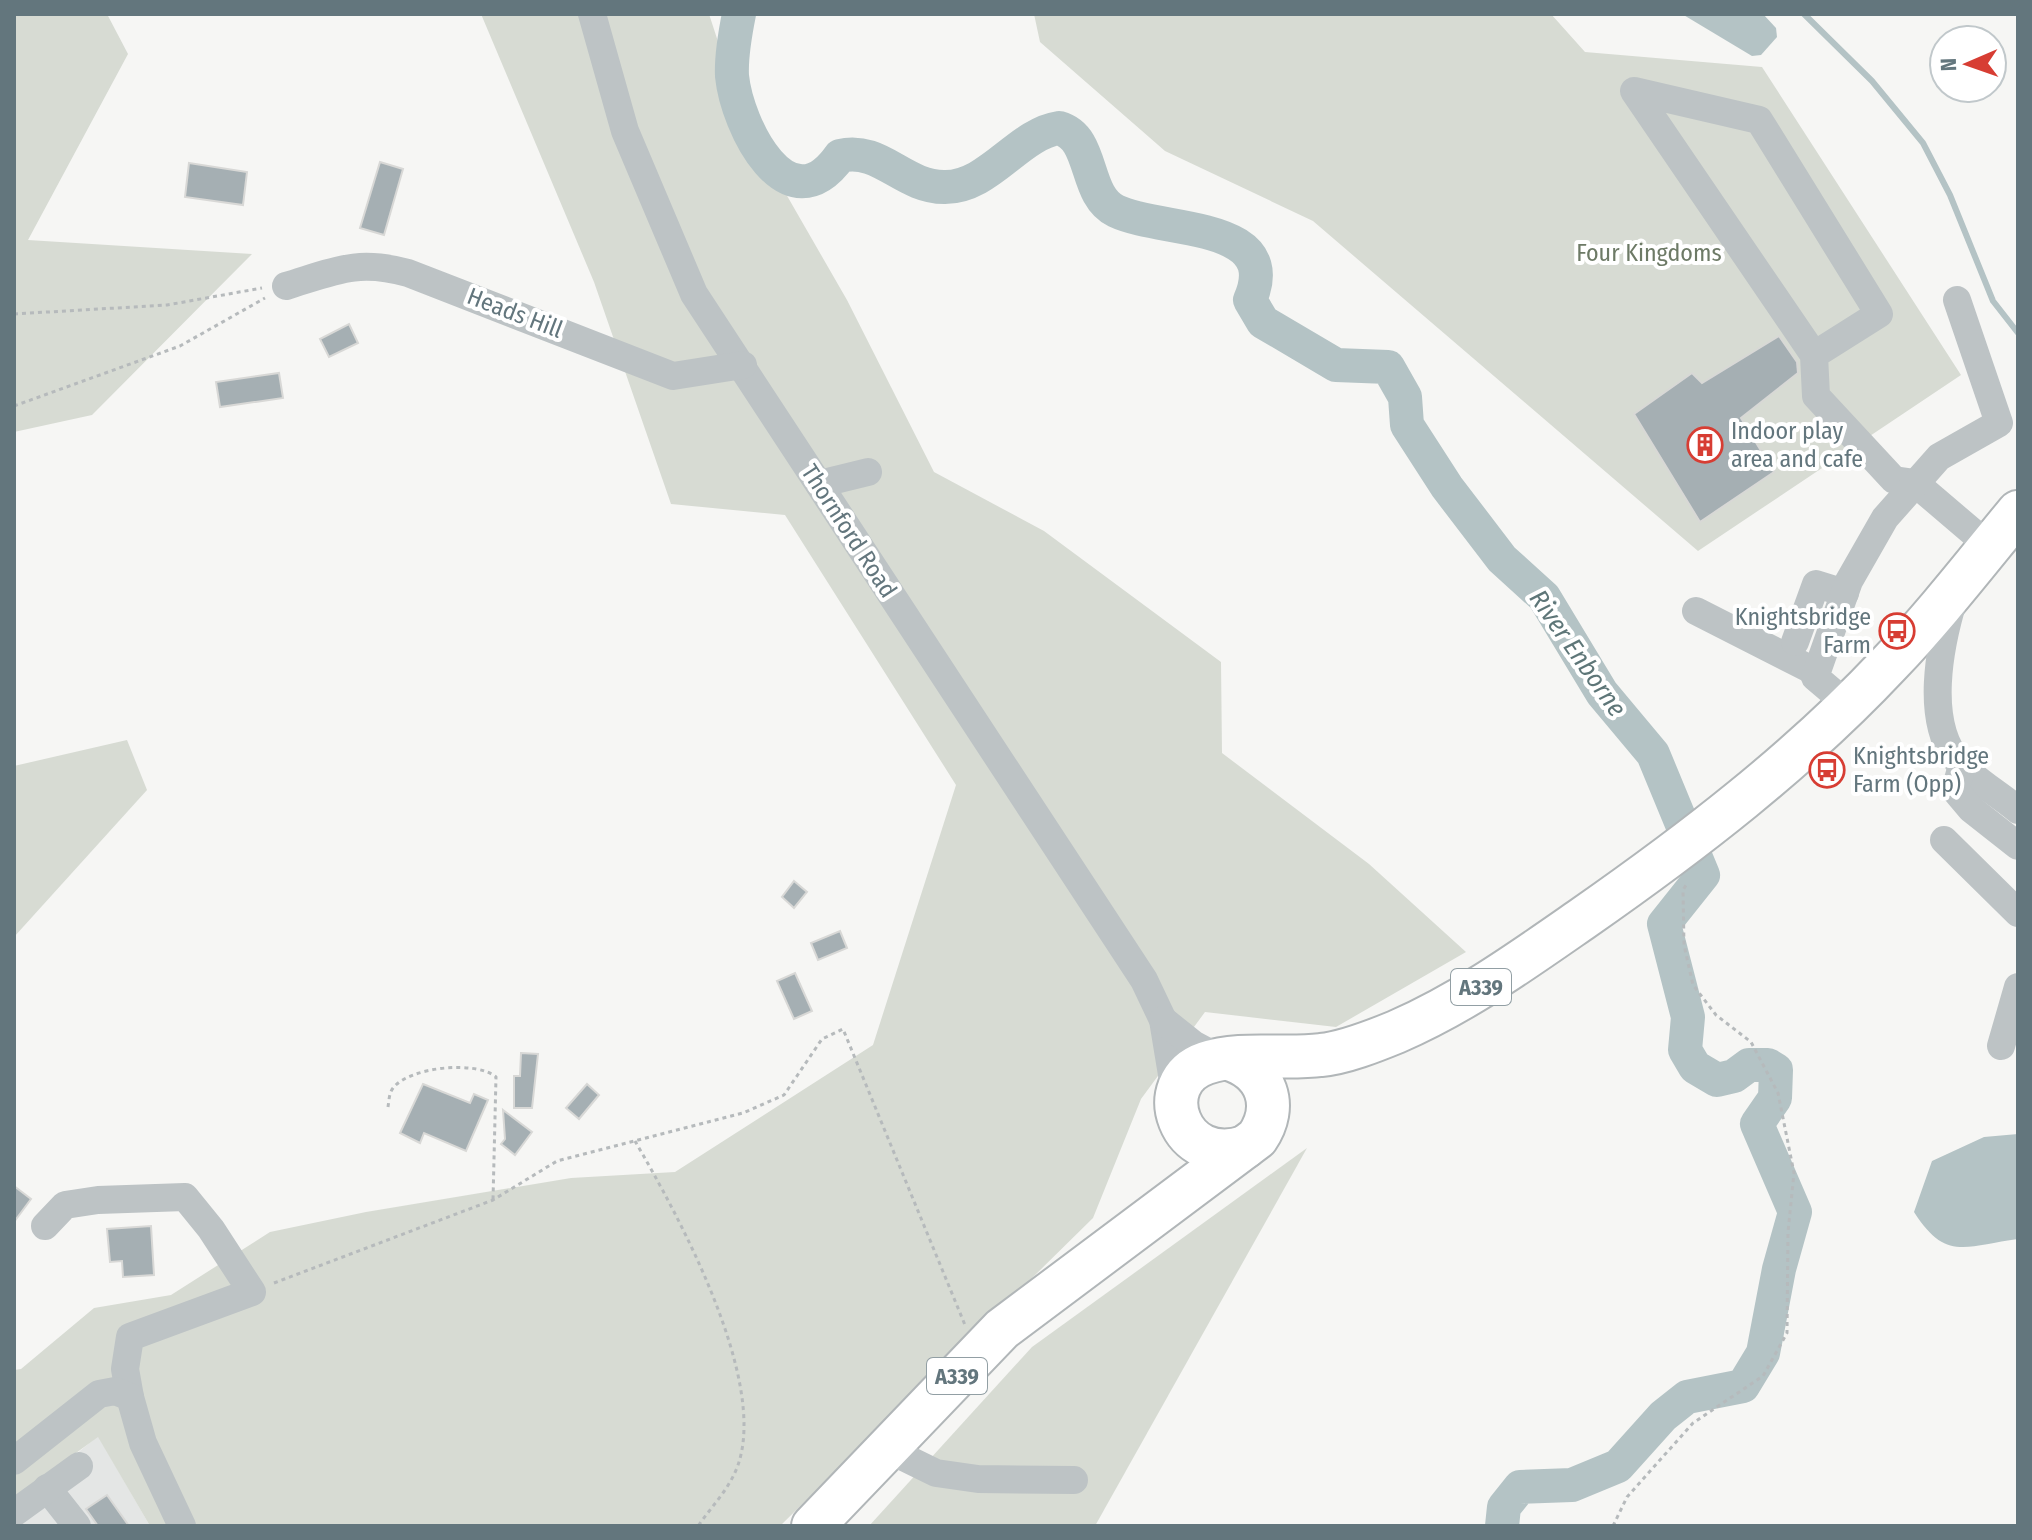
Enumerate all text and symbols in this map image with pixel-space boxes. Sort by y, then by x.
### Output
north arrow [1928,24,2008,104]
text: N [1935,58,1962,72]
park label: Four Kingdoms [1576,239,1722,267]
street label: Heads Hill [463,282,567,344]
place label: Indoor play area and cafe [1731,417,1863,473]
building icon: Indoor play area and cafe [1686,426,1724,464]
street label: Thornford Road [796,459,902,603]
water label: River Enborne [1523,584,1633,722]
place label: Knightsbridge Farm [1735,603,1871,659]
bus stop icon: Knightsbridge Farm [1878,612,1916,650]
place label: Knightsbridge Farm (Opp) [1853,742,1989,798]
bus stop icon: Knightsbridge Farm (Opp) [1808,751,1846,789]
road number: A339 [1451,969,1511,1005]
road number: A339 [927,1358,987,1394]

